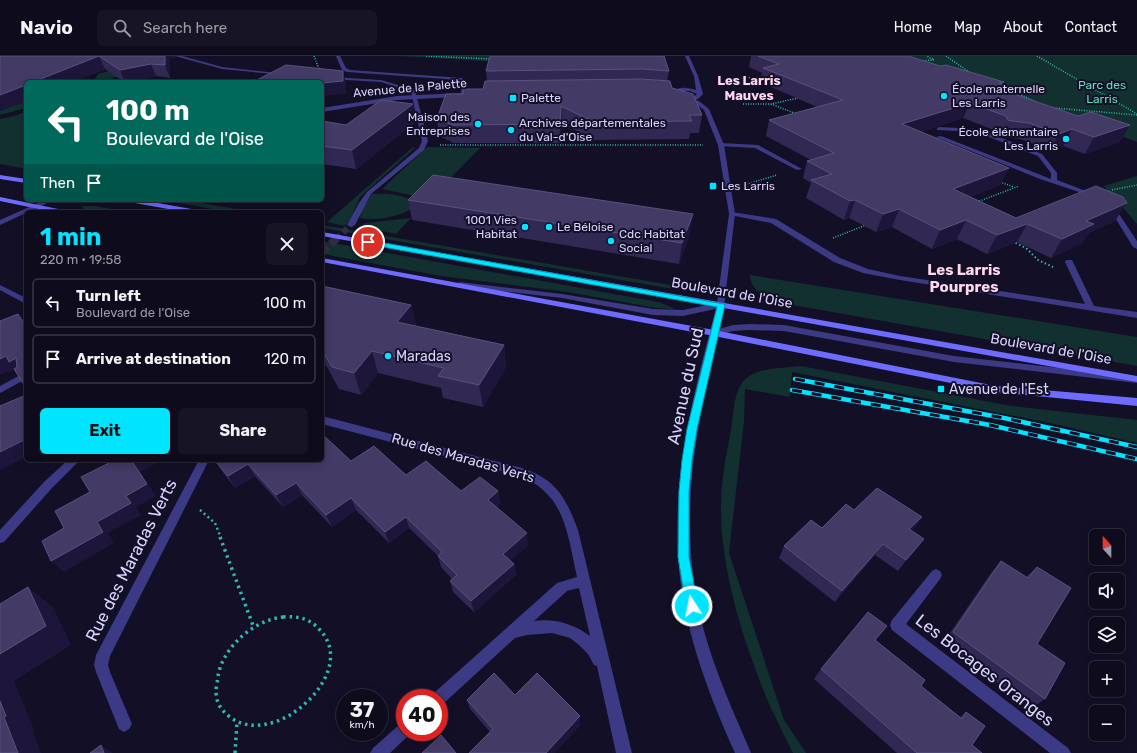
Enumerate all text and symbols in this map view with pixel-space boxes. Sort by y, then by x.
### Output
search box [97,10,377,46]
text: Navio [20,16,73,39]
icon: search [111,17,133,39]
text: Search here [143,19,227,37]
text: Home [894,19,932,36]
text: Map [954,19,981,36]
text: About [1003,19,1043,36]
text: Contact [1065,19,1117,36]
district label: Les Larris Mauves [717,73,781,103]
street label: Avenue de la Palette [353,76,468,100]
park label: Parc des Larris [1078,78,1126,106]
place label: École maternelle Les Larris [952,82,1045,110]
place label: Palette [521,91,561,105]
marker: École maternelle Les Larris [939,91,949,101]
marker: Palette [508,93,518,103]
text: 100 m [106,94,190,127]
icon: left [40,96,92,148]
place label: Maison des Entreprises [406,110,470,138]
place label: Archives départementales du Val-d'Oise [519,116,666,144]
marker: Maison des Entreprises [473,119,483,129]
marker: Archives départementales du Val-d'Oise [506,125,516,135]
place label: École élémentaire Les Larris [958,125,1058,153]
text: Boulevard de l'Oise [106,128,264,150]
marker: École élémentaire Les Larris [1061,134,1071,144]
icon: arrive [83,172,105,194]
text: Then [40,174,75,192]
place label: Les Larris [721,179,775,193]
marker: Les Larris [708,181,718,191]
place label: 1001 Vies Habitat [465,213,517,241]
place label: Le Béloise [557,220,614,234]
marker: 1001 Vies Habitat [520,222,530,232]
marker: Le Béloise [544,222,554,232]
text: 1 min [40,223,101,251]
button: close [266,223,308,265]
pin [351,225,385,259]
place label: Cdc Habitat Social [619,227,685,255]
icon: arrive [357,231,379,253]
marker: Cdc Habitat Social [606,236,616,246]
text: 220 m · 19:58 [40,252,122,267]
district label: Les Larris Pourpres [927,261,1001,296]
street label: Boulevard de l'Oise [670,274,794,312]
text: Turn left [76,287,141,305]
icon: left [42,292,64,314]
text: 100 m [264,294,306,312]
text: Boulevard de l'Oise [76,305,190,320]
street label: Avenue du Sud [663,326,707,446]
street label: Boulevard de l'Oise [989,330,1113,368]
icon: arrive [42,348,64,370]
place label: Maradas [396,348,451,365]
text: Arrive at destination [76,350,231,368]
text: 120 m [264,350,306,368]
marker: Maradas [383,351,393,361]
place label: Avenue de l'Est [949,381,1049,398]
marker: Avenue de l'Est [936,384,946,394]
button: Exit [40,408,170,454]
button: Share [178,408,308,454]
street label: Rue des Maradas Verts [390,429,536,487]
street label: Rue des Maradas Verts [81,475,181,645]
north arrow [1089,529,1125,565]
map controls [1089,529,1125,741]
button: sound [1089,573,1125,609]
position arrow [671,585,713,627]
street label: Les Bocages Oranges [912,610,1058,730]
button: layers [1089,617,1125,653]
button: + [1089,661,1125,697]
speed limit sign: 40 [396,689,448,741]
text: 37 [350,698,374,722]
button: − [1089,705,1125,741]
text: km/h [350,719,374,731]

